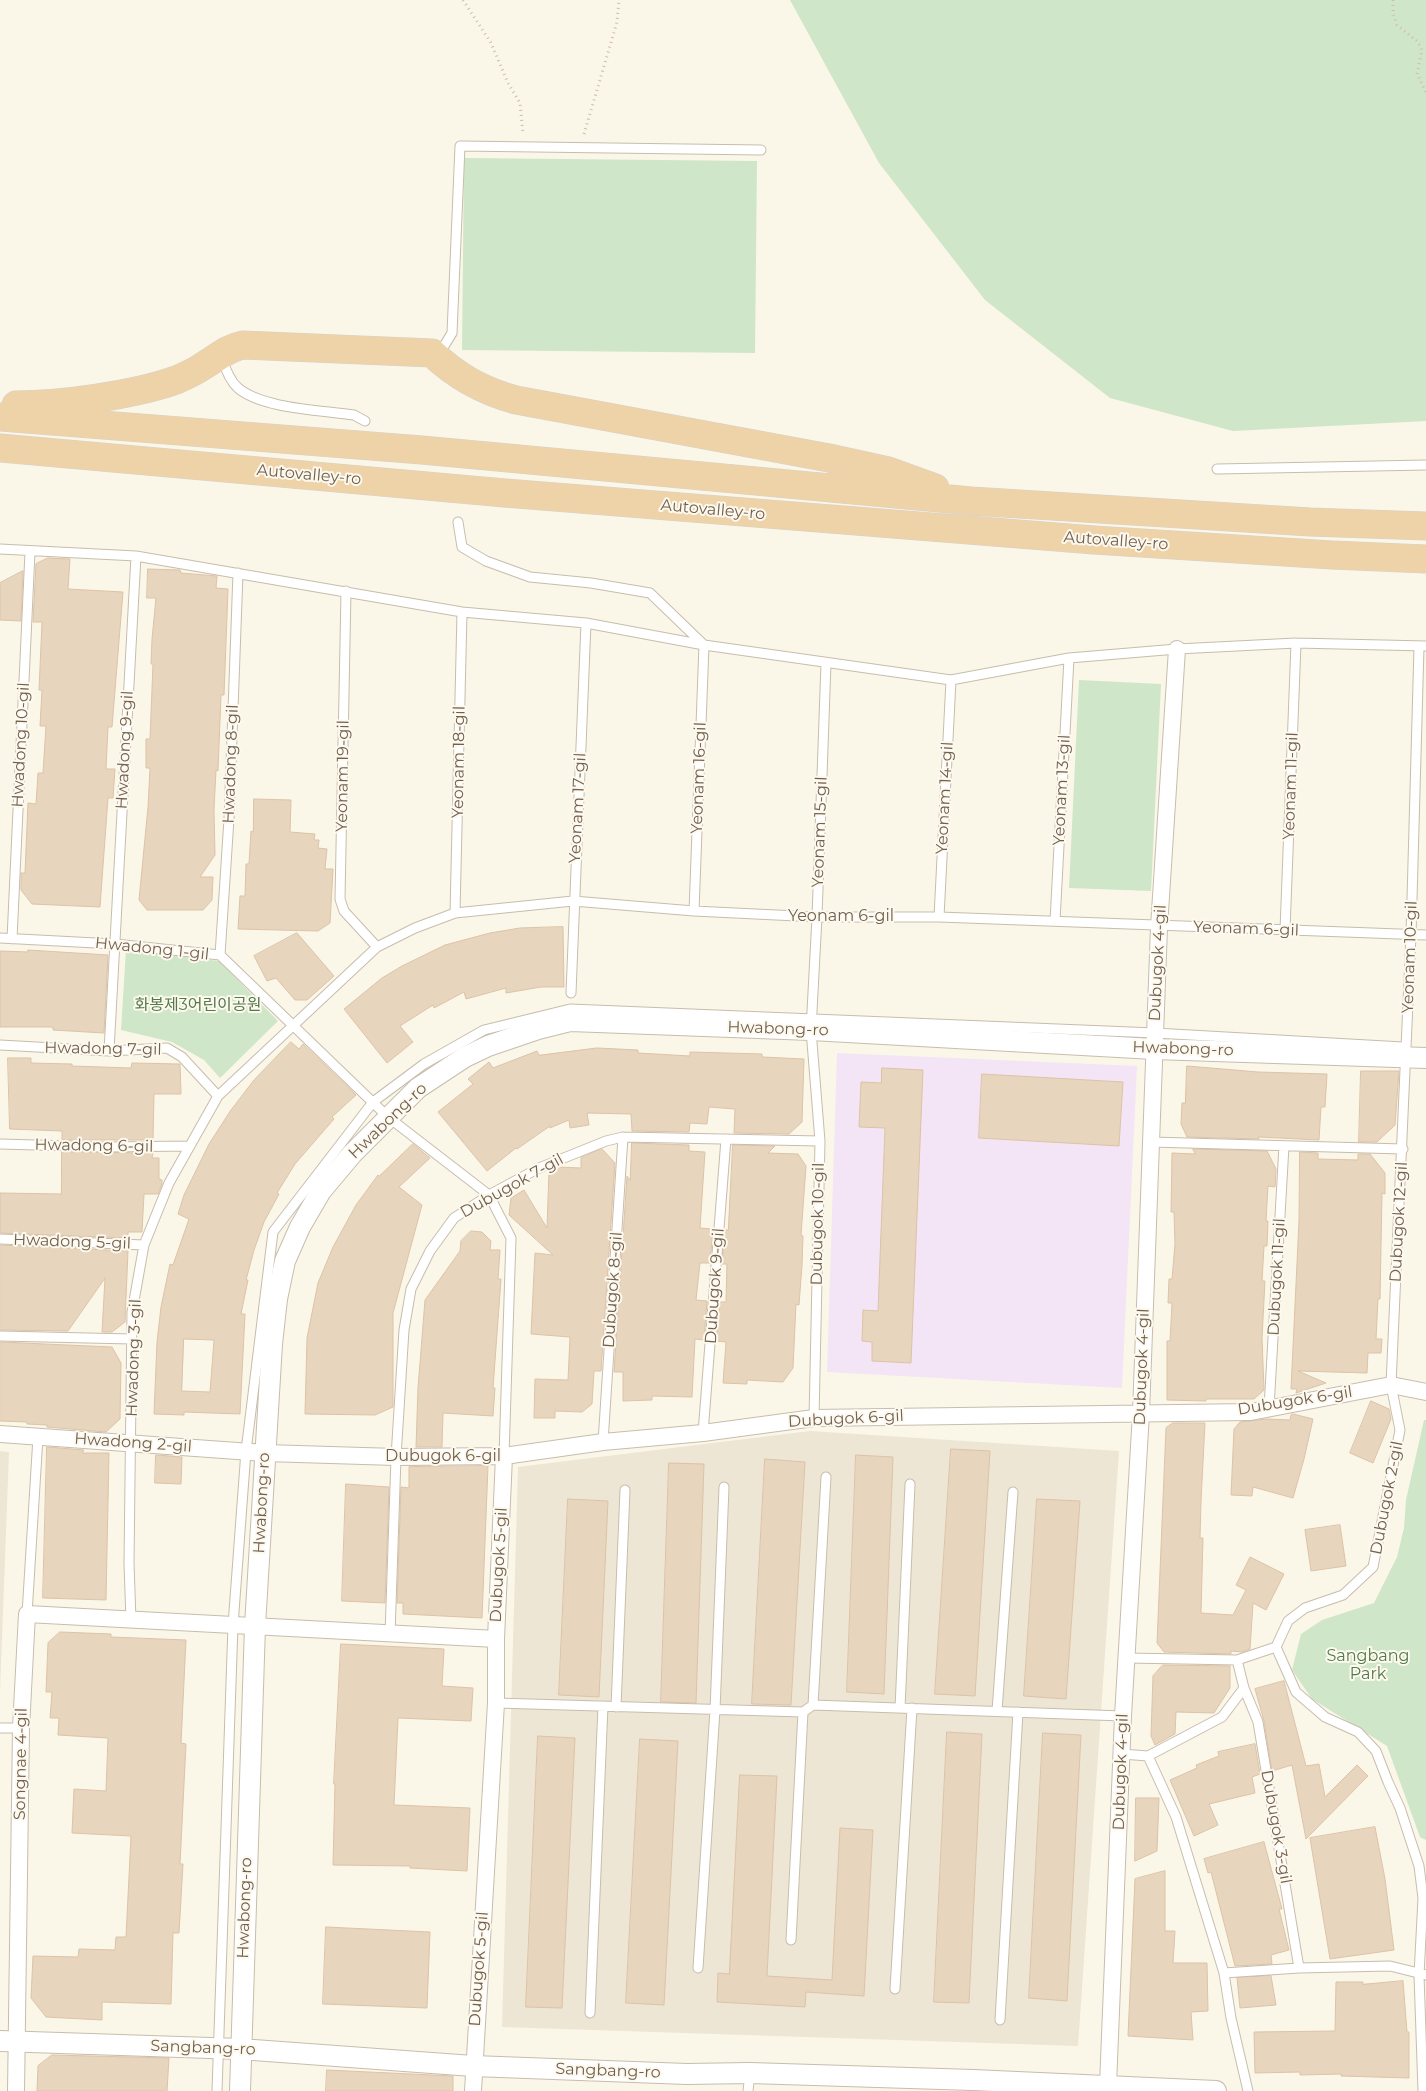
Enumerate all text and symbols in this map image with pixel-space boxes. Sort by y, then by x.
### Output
street label: Autovalley-ro [256,461,362,489]
street label: Autovalley-ro [660,496,766,524]
street label: Autovalley-ro [1063,528,1169,554]
street label: Hwadong 10-gil [8,682,34,808]
street label: Hwadong 9-gil [112,690,138,810]
street label: Hwadong 8-gil [219,704,243,824]
street label: Yeonam 18-gil [448,706,470,818]
street label: Yeonam 19-gil [332,720,354,832]
street label: Yeonam 16-gil [687,722,711,834]
street label: Yeonam 11-gil [1280,732,1302,840]
street label: Yeonam 13-gil [1050,734,1074,846]
street label: Yeonam 14-gil [932,741,958,855]
street label: Yeonam 17-gil [566,752,590,864]
street label: Yeonam 15-gil [808,776,832,888]
street label: Yeonam 10-gil [1398,900,1422,1014]
street label: Dubugok 4-gil [1145,904,1171,1022]
street label: Yeonam 6-gil [788,906,894,926]
street label: Yeonam 6-gil [1193,918,1299,940]
street label: Hwadong 1-gil [94,933,210,965]
park label: 화봉제3어린이공원 [135,995,261,1015]
street label: Hwabong-ro [727,1018,829,1040]
street label: Hwadong 7-gil [44,1038,162,1060]
street label: Hwabong-ro [1132,1038,1234,1060]
street label: Hwabong-ro [345,1079,431,1163]
street label: Hwadong 6-gil [34,1135,154,1157]
street label: Dubugok 7-gil [457,1150,567,1222]
street label: Dubugok 12-gil [1386,1161,1412,1283]
street label: Dubugok 10-gil [807,1163,829,1285]
street label: Dubugok 11-gil [1264,1218,1290,1336]
street label: Dubugok 9-gil [701,1227,729,1345]
street label: Hwadong 5-gil [13,1230,131,1254]
street label: Dubugok 8-gil [599,1231,627,1349]
street label: Hwadong 3-gil [122,1299,146,1417]
street label: Dubugok 4-gil [1130,1308,1154,1426]
street label: Dubugok 6-gil [1236,1382,1354,1420]
street label: Dubugok 6-gil [788,1406,904,1432]
street label: Hwadong 2-gil [74,1429,192,1457]
street label: Dubugok 2-gil [1367,1440,1407,1556]
street label: Dubugok 6-gil [385,1446,501,1466]
street label: Hwabong-ro [250,1452,274,1554]
street label: Dubugok 5-gil [486,1507,512,1623]
park label: Sangbang Park [1326,1646,1410,1684]
street label: Songnae 4-gil [10,1708,32,1820]
street label: Dubugok 4-gil [1109,1713,1133,1831]
street label: Dubugok 3-gil [1257,1769,1295,1885]
street label: Hwabong-ro [234,1857,256,1959]
street label: Dubugok 5-gil [465,1911,493,2027]
street label: Sangbang-ro [150,2037,256,2059]
street label: Sangbang-ro [555,2060,661,2082]

